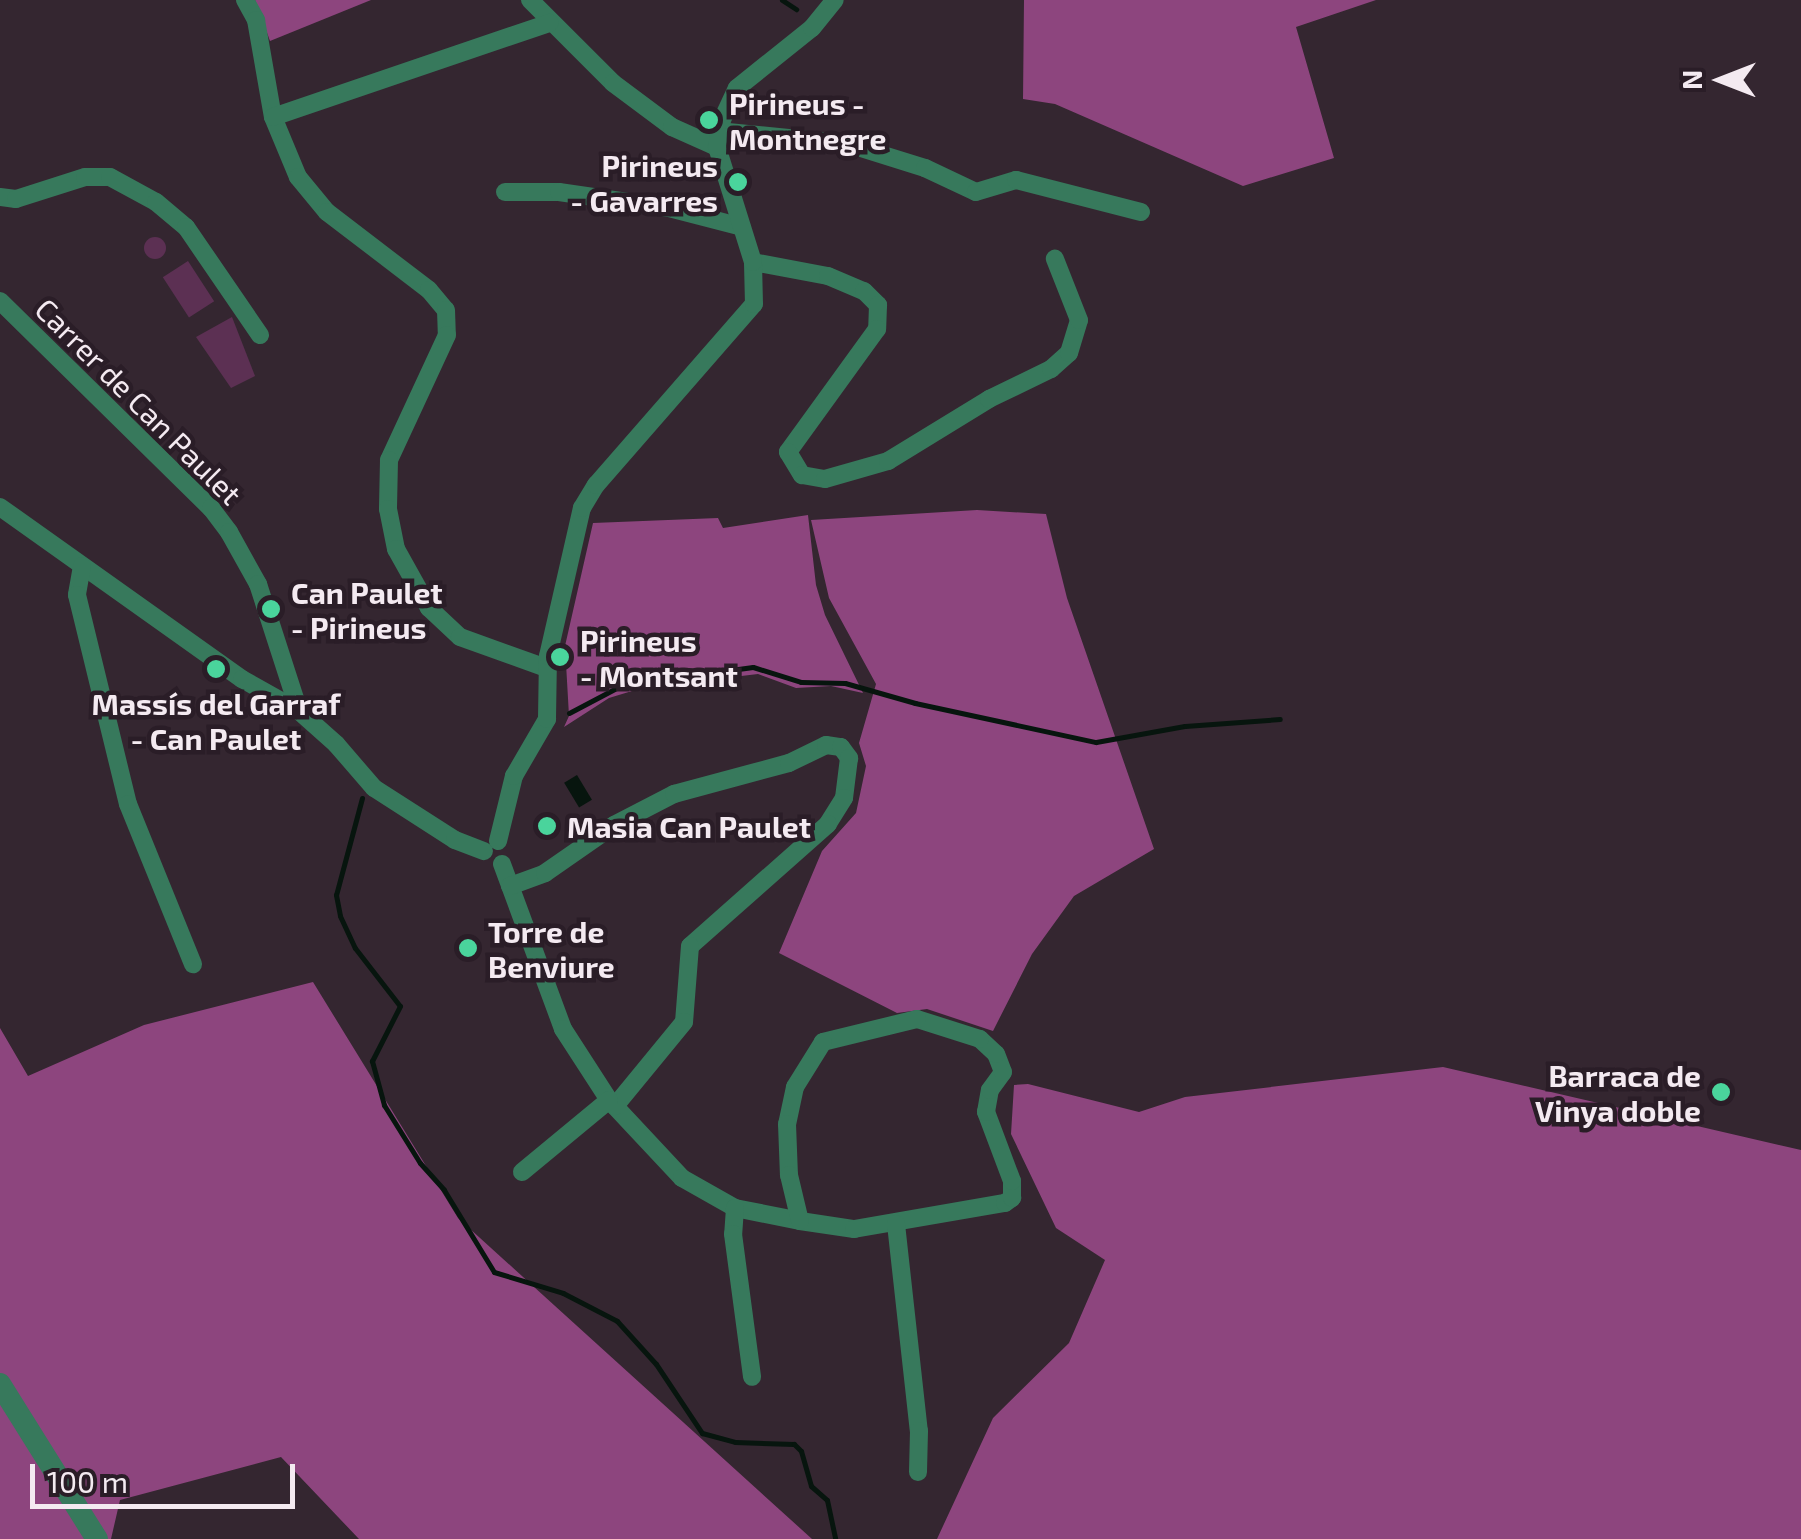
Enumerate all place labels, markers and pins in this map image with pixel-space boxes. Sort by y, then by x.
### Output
place label: Pirineus - Montnegre [729,85,886,156]
marker: Pirineus - Montnegre [698,109,720,131]
place label: Pirineus - Gavarres [571,147,718,218]
marker: Pirineus - Gavarres [727,171,749,193]
place label: Can Paulet - Pirineus [291,574,443,644]
marker: Can Paulet - Pirineus [260,598,282,620]
place label: Pirineus - Montsant [580,622,738,692]
marker: Pirineus - Montsant [549,646,571,668]
marker: Massís del Garraf - Can Paulet [205,658,227,680]
place label: Massís del Garraf - Can Paulet [91,685,341,756]
place label: Masia Can Paulet [567,808,811,844]
marker: Masia Can Paulet [536,815,558,837]
place label: Torre de Benviure [488,913,615,984]
marker: Torre de Benviure [457,937,479,959]
place label: Barraca de Vinya doble [1535,1057,1701,1128]
marker: Barraca de Vinya doble [1710,1081,1732,1103]

